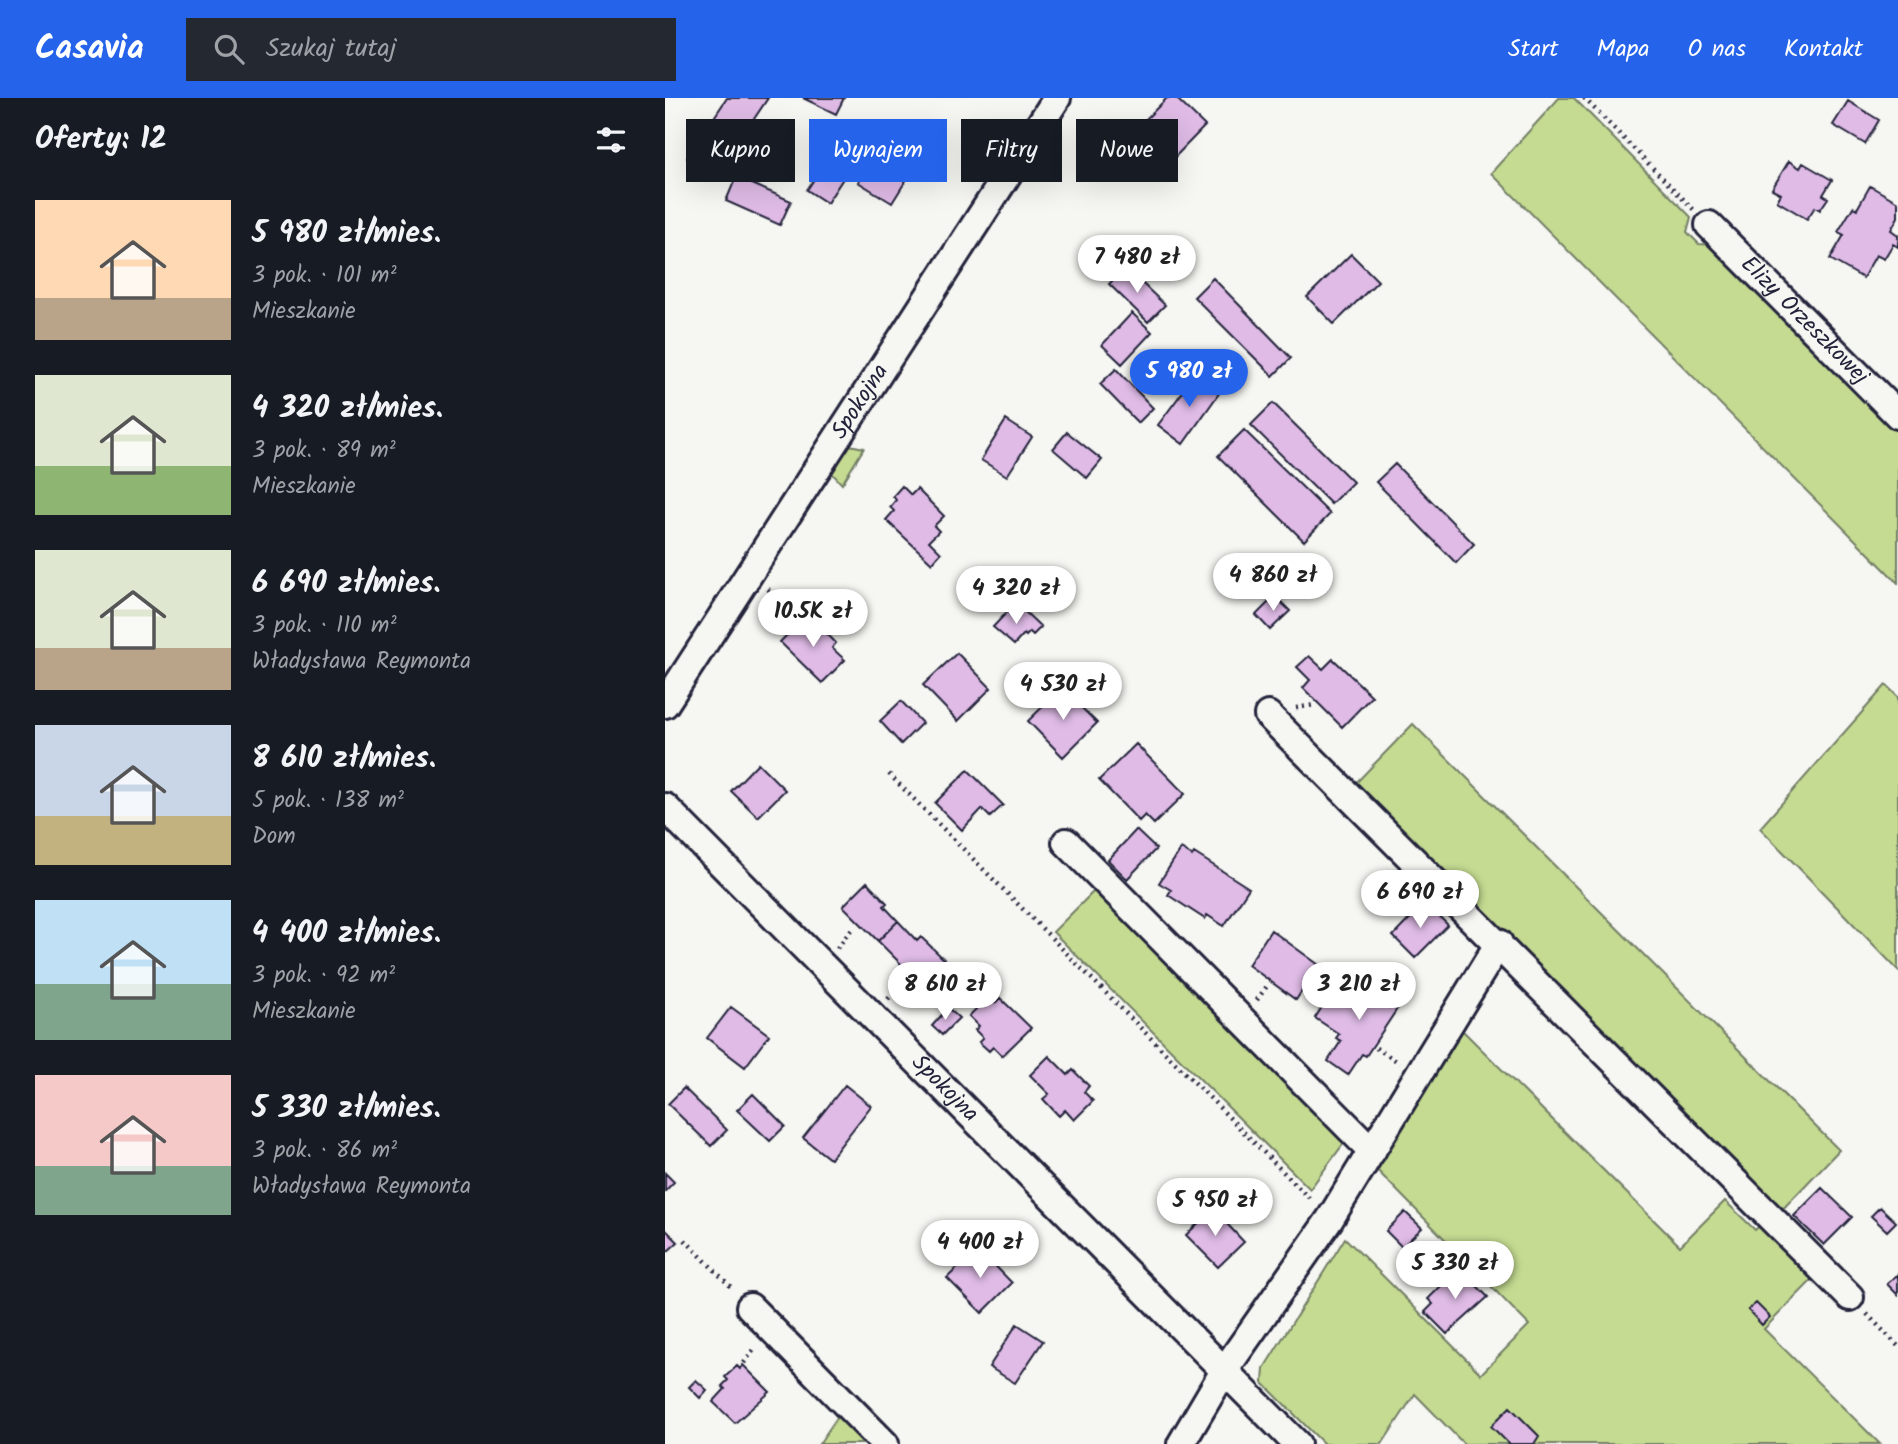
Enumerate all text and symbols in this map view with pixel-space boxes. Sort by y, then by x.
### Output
search box [186,18,676,81]
text: Casavia [35,23,144,76]
text: Szukaj tutaj [266,28,396,70]
icon: search [210,30,248,68]
text: Start [1508,30,1559,69]
text: Mapa [1597,30,1649,69]
text: O nas [1687,30,1746,69]
text: Kontakt [1784,30,1863,69]
text: Oferty: 12 [35,116,167,164]
chip: Kupno [686,119,795,182]
chip: Wynajem [809,119,947,182]
chip: Filtry [961,119,1062,182]
chip: Nowe [1076,119,1178,182]
icon: filters [592,121,630,159]
text: 5 980 zł/mies. [252,210,441,258]
icon: home [91,228,175,312]
pin: 7 480 zł [1065,236,1209,295]
text: 7 480 zł [1094,240,1180,276]
street label: Elizy Orzeszkowej [1732,248,1878,394]
text: 3 pok. · 101 m² [252,258,396,294]
text: Mieszkanie [252,294,356,330]
pin: 5 980 zł [1117,350,1261,409]
text: 5 980 zł [1146,354,1232,390]
street label: Spokojna [823,357,898,447]
text: 4 320 zł/mies. [252,385,443,433]
icon: home [91,403,175,487]
text: 3 pok. · 89 m² [252,433,396,469]
text: Mieszkanie [252,469,356,505]
pin: 4 860 zł [1201,554,1345,613]
text: 4 860 zł [1229,558,1317,594]
text: 6 690 zł/mies. [252,560,441,608]
pin: 4 320 zł [944,566,1088,626]
text: 4 320 zł [972,571,1060,607]
icon: home [91,578,175,662]
pin: 10.5K zł [741,589,885,649]
text: 10.5K zł [774,594,852,630]
text: 3 pok. · 110 m² [252,608,396,644]
text: Władysława Reymonta [252,644,471,680]
pin: 4 530 zł [991,662,1135,722]
text: 4 530 zł [1020,667,1106,703]
text: 8 610 zł/mies. [252,735,436,783]
icon: home [91,753,175,837]
text: 5 pok. · 138 m² [252,783,404,819]
text: Dom [252,819,296,855]
pin: 6 690 zł [1348,870,1492,930]
text: 6 690 zł [1377,875,1463,911]
text: 4 400 zł/mies. [252,910,441,958]
icon: home [91,928,175,1012]
text: 3 pok. · 92 m² [252,958,395,994]
pin: 8 610 zł [873,962,1017,1022]
pin: 3 210 zł [1287,962,1431,1022]
text: 8 610 zł [904,967,986,1003]
text: 3 210 zł [1318,967,1400,1003]
text: Mieszkanie [252,994,356,1030]
street label: Spokojna [902,1046,987,1131]
text: 5 330 zł/mies. [252,1085,441,1133]
icon: home [91,1103,175,1187]
text: 3 pok. · 86 m² [252,1133,397,1169]
text: Władysława Reymonta [252,1169,471,1205]
pin: 5 950 zł [1143,1178,1287,1238]
text: 5 950 zł [1173,1183,1257,1219]
pin: 4 400 zł [908,1220,1052,1280]
text: 4 400 zł [937,1225,1023,1261]
pin: 5 330 zł [1383,1242,1527,1301]
text: 5 330 zł [1412,1246,1498,1282]

